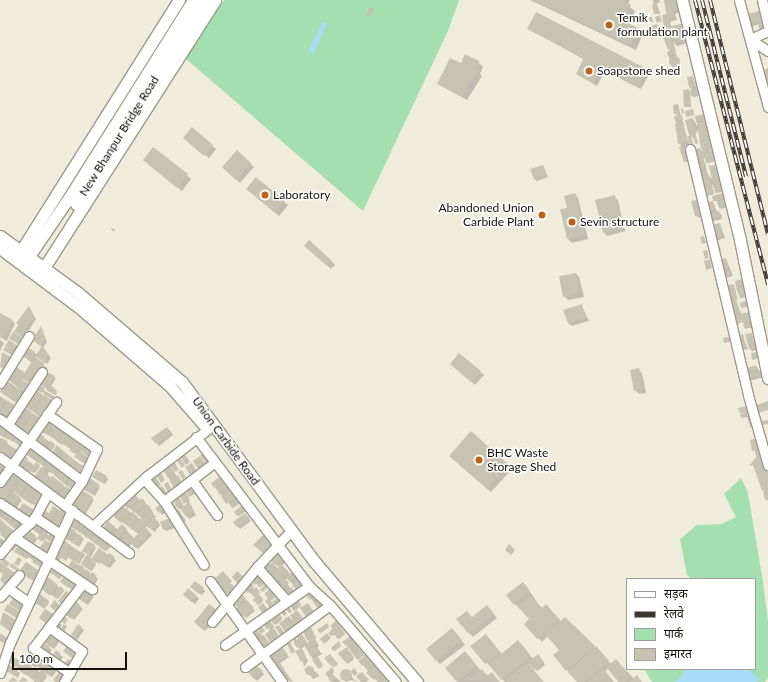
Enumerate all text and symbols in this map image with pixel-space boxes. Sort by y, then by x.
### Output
place label: Temik formulation plant [617,11,708,39]
marker: Temik formulation plant [604,20,614,30]
place label: Soapstone shed [597,64,680,78]
marker: Soapstone shed [584,66,594,76]
street label: New Bhanpur Bridge Road [76,73,162,199]
place label: Laboratory [273,188,330,202]
marker: Laboratory [260,190,270,200]
place label: Abandoned Union Carbide Plant [438,201,534,229]
marker: Abandoned Union Carbide Plant [537,210,547,220]
place label: Sevin structure [580,215,659,229]
marker: Sevin structure [567,217,577,227]
street label: Union Carbide Road [189,394,263,488]
place label: BHC Waste Storage Shed [487,446,556,474]
marker: BHC Waste Storage Shed [474,455,484,465]
legend [626,578,756,670]
text: सड़क [664,586,688,601]
text: रेलवे [664,606,684,621]
text: पार्क [664,626,683,641]
scale bar [14,644,129,670]
text: इमारत [664,646,692,661]
text: 100 m [19,651,53,666]

